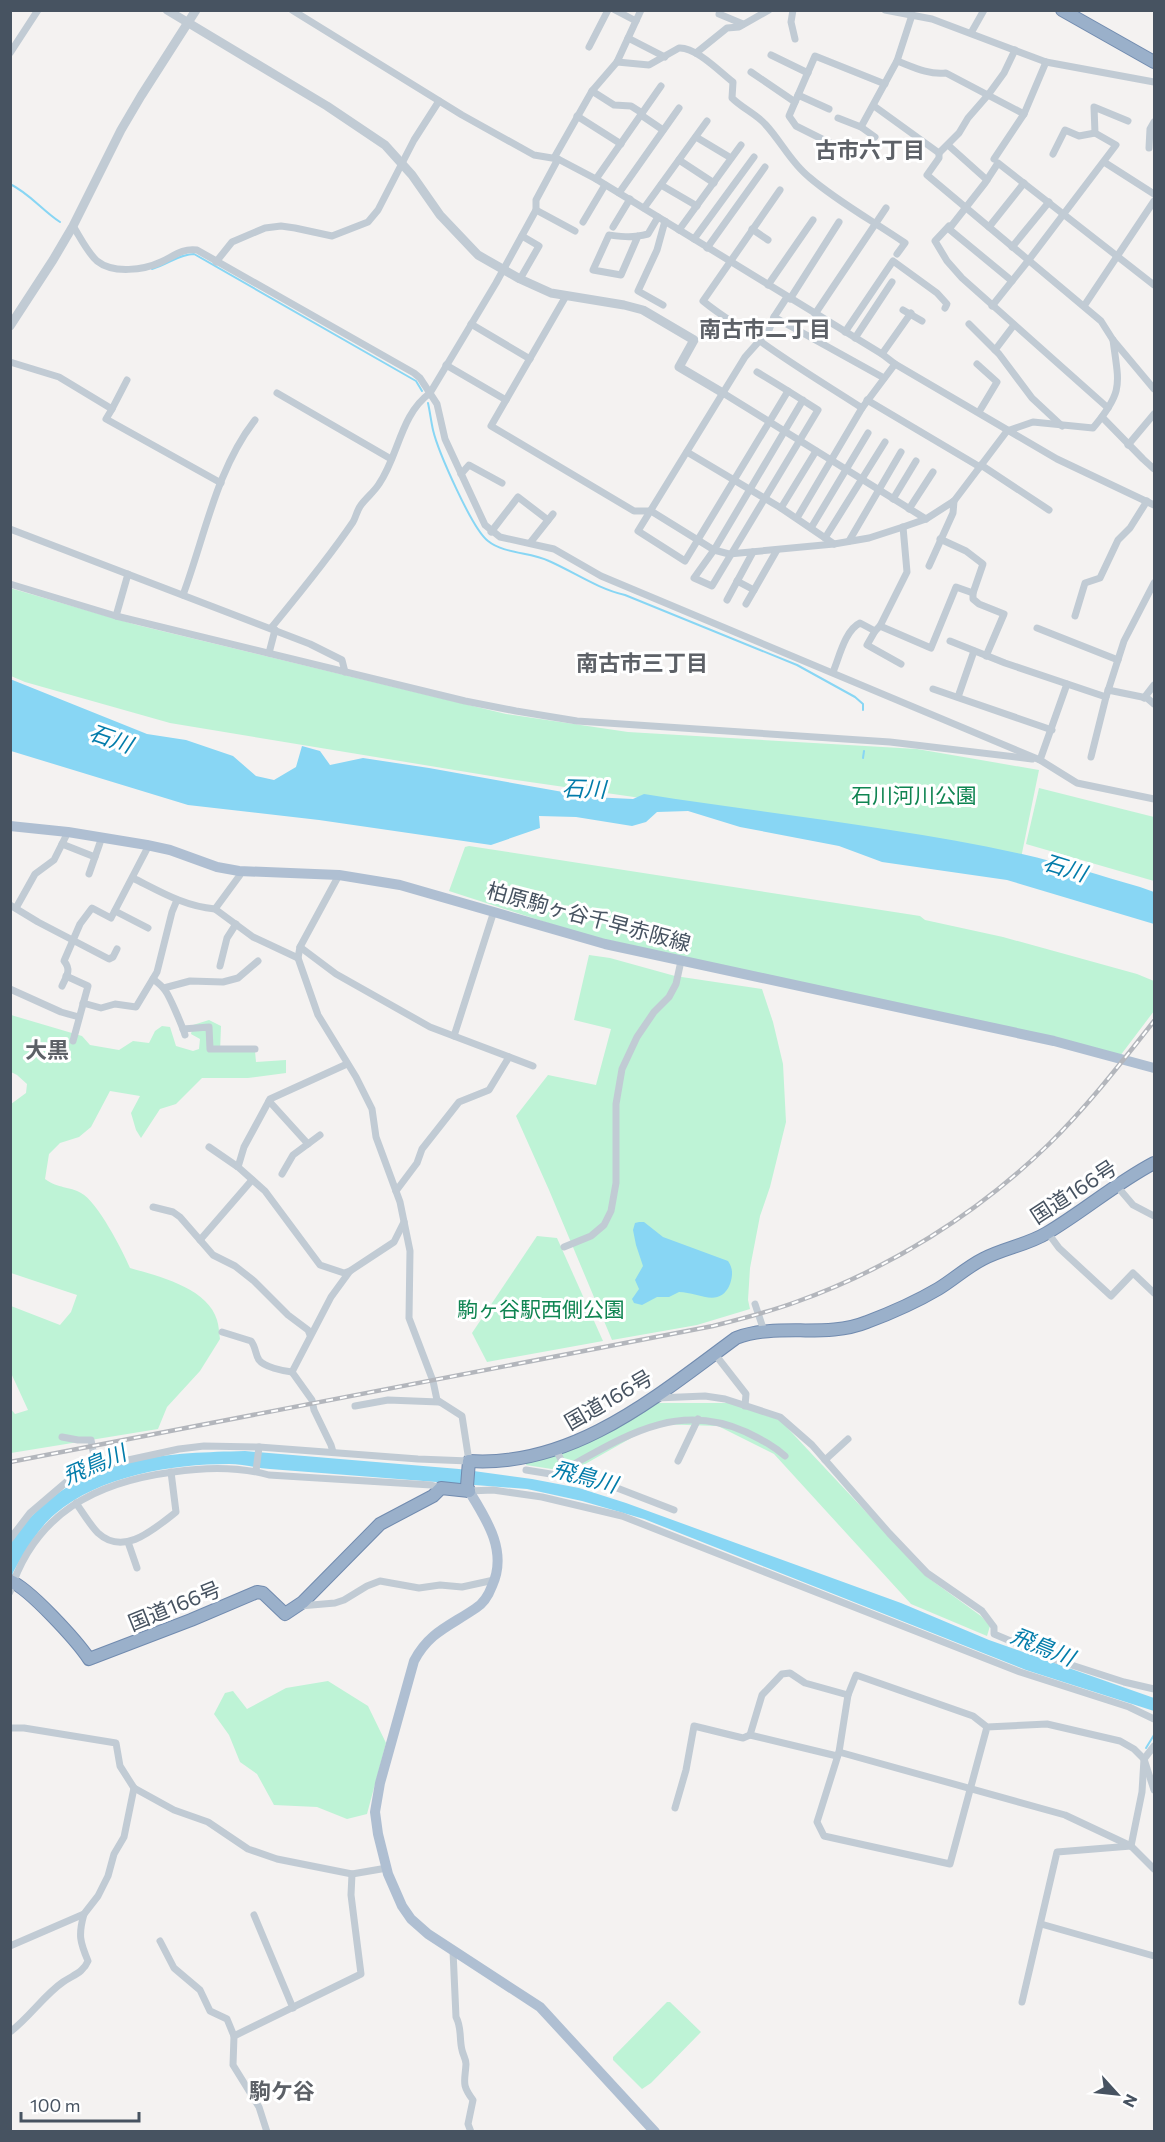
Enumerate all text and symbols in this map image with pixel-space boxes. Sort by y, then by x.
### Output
district label: 古市六丁目 [815,136,925,163]
district label: 南古市二丁目 [699,315,831,342]
district label: 南古市三丁目 [576,649,708,676]
water label: 石川 [86,718,138,759]
water label: 石川 [562,774,608,802]
park label: 石川河川公園 [851,782,977,807]
water label: 石川 [1040,848,1092,887]
street label: 柏原駒ヶ谷千早赤阪線 [484,877,694,955]
district label: 大黒 [25,1036,69,1063]
street label: 国道166号 [1025,1154,1121,1228]
park label: 駒ヶ谷駅西側公園 [457,1296,625,1321]
street label: 国道166号 [560,1364,656,1434]
water label: 飛鳥川 [58,1438,131,1489]
water label: 飛鳥川 [550,1454,622,1498]
street label: 国道166号 [124,1575,224,1635]
water label: 飛鳥川 [1007,1621,1081,1672]
north arrow [1087,2064,1147,2124]
district label: 駒ケ谷 [249,2077,315,2104]
scale bar [21,2085,140,2123]
text: N [1120,2091,1142,2111]
text: 100 m [30,2094,80,2116]

